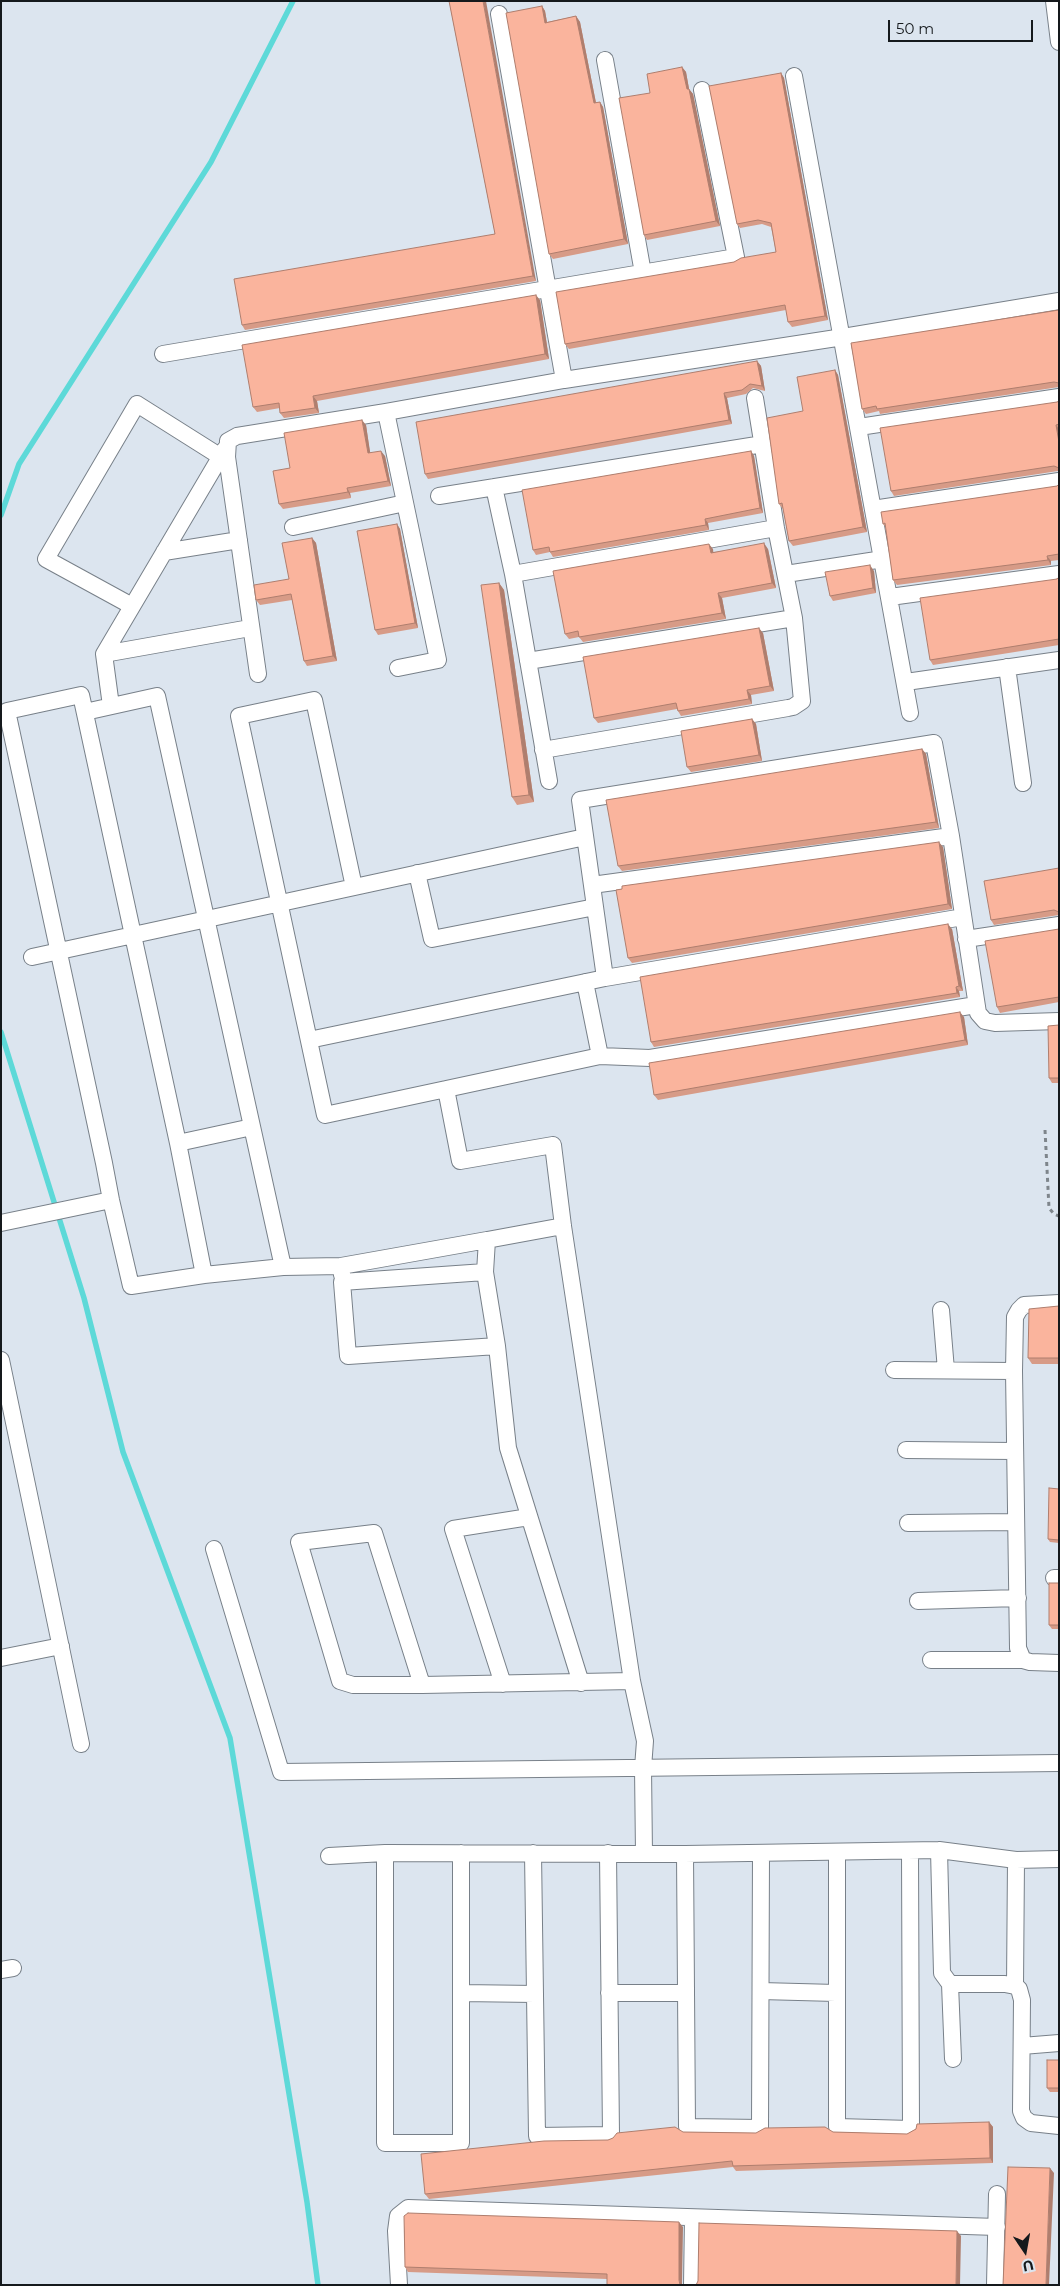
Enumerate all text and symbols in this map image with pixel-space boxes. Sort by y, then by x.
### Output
scale bar [890,10,1035,42]
text: 50 m [896,19,934,38]
north arrow [1000,2226,1050,2276]
text: U [1021,2256,1035,2276]

